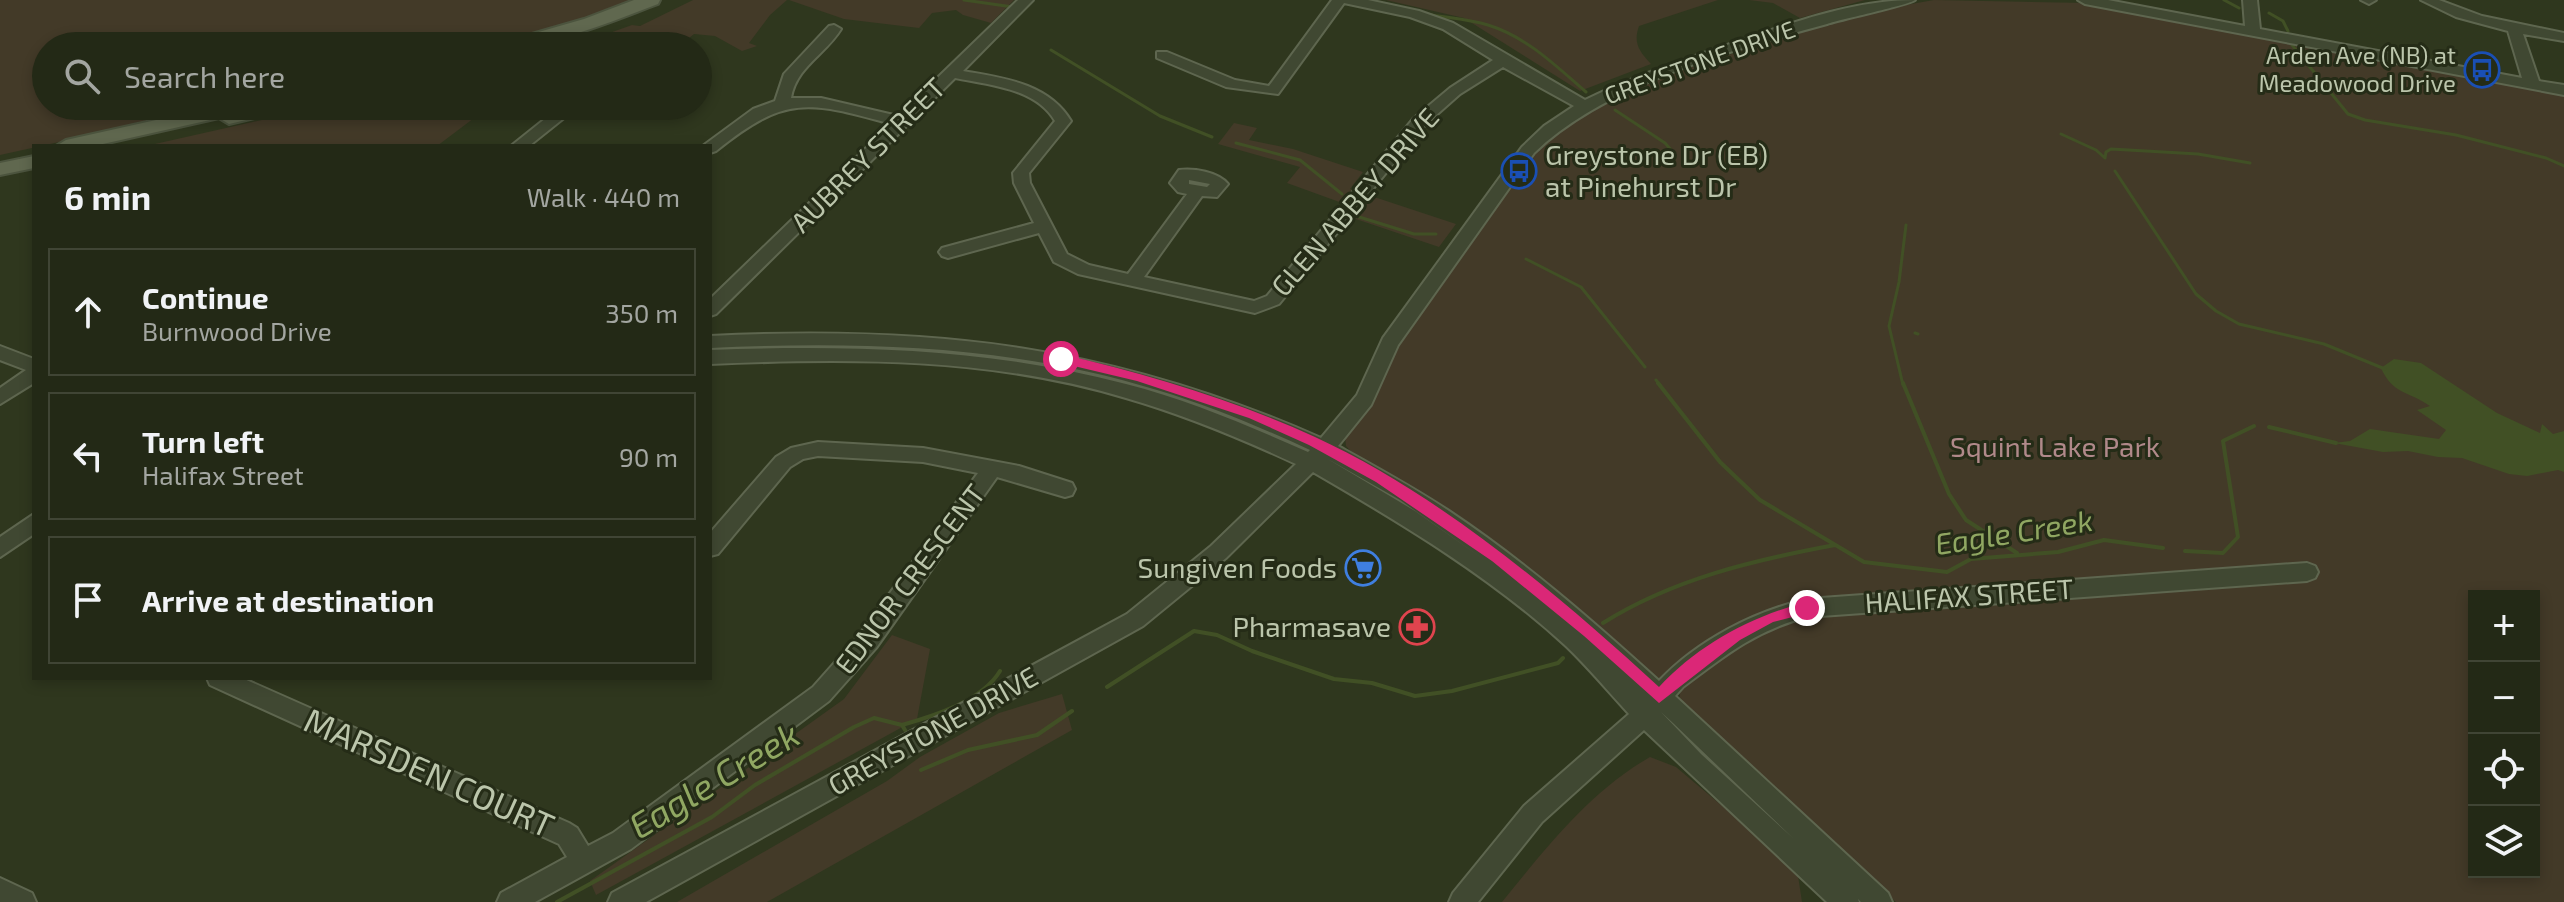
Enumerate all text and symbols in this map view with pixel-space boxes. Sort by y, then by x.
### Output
street label: GREYSTONE DRIVE [1600,14,1799,110]
search box [32,32,712,120]
place label: Arden Ave (NB) at Meadowood Drive [2259,40,2456,97]
bus stop icon: Arden Ave (NB) at Meadowood Drive [2463,51,2501,89]
icon: search [60,54,104,98]
text: Search here [124,58,285,94]
street label: AUBREY STREET [783,70,952,239]
street label: GLEN ABBEY DRIVE [1263,100,1445,302]
place label: Greystone Dr (EB) at Pinehurst Dr [1545,137,1768,203]
bus stop icon: Greystone Dr (EB) at Pinehurst Dr [1500,152,1538,190]
text: 6 min [64,176,151,217]
text: Walk · 440 m [527,181,680,212]
text: Continue [142,279,269,315]
icon: ahead [66,290,110,334]
text: 350 m [605,297,678,328]
text: Burnwood Drive [142,315,332,346]
route start [1043,341,1079,377]
text: Turn left [142,423,264,459]
park label: Squint Lake Park [1950,429,2160,463]
icon: left [66,434,110,478]
text: 90 m [619,441,678,472]
text: Halifax Street [142,459,304,490]
street label: EDNOR CRESCENT [827,477,992,680]
water label: Eagle Creek [1932,501,2095,561]
supermarket icon: Sungiven Foods [1344,549,1382,587]
place label: Sungiven Foods [1138,550,1337,584]
street label: HALIFAX STREET [1863,571,2074,619]
icon: arrive [66,578,110,622]
text: Arrive at destination [142,582,434,618]
route end [1789,590,1825,626]
map controls [2468,590,2540,878]
button: + [2468,590,2540,662]
pharmacy icon: Pharmasave [1398,608,1436,646]
place label: Pharmasave [1232,609,1391,643]
street label: GREYSTONE DRIVE [822,658,1043,802]
button: − [2468,662,2540,734]
street label: MARSDEN COURT [298,698,561,845]
water label: Eagle Creek [620,711,806,846]
button: locate [2468,734,2540,806]
button: layers [2468,806,2540,878]

